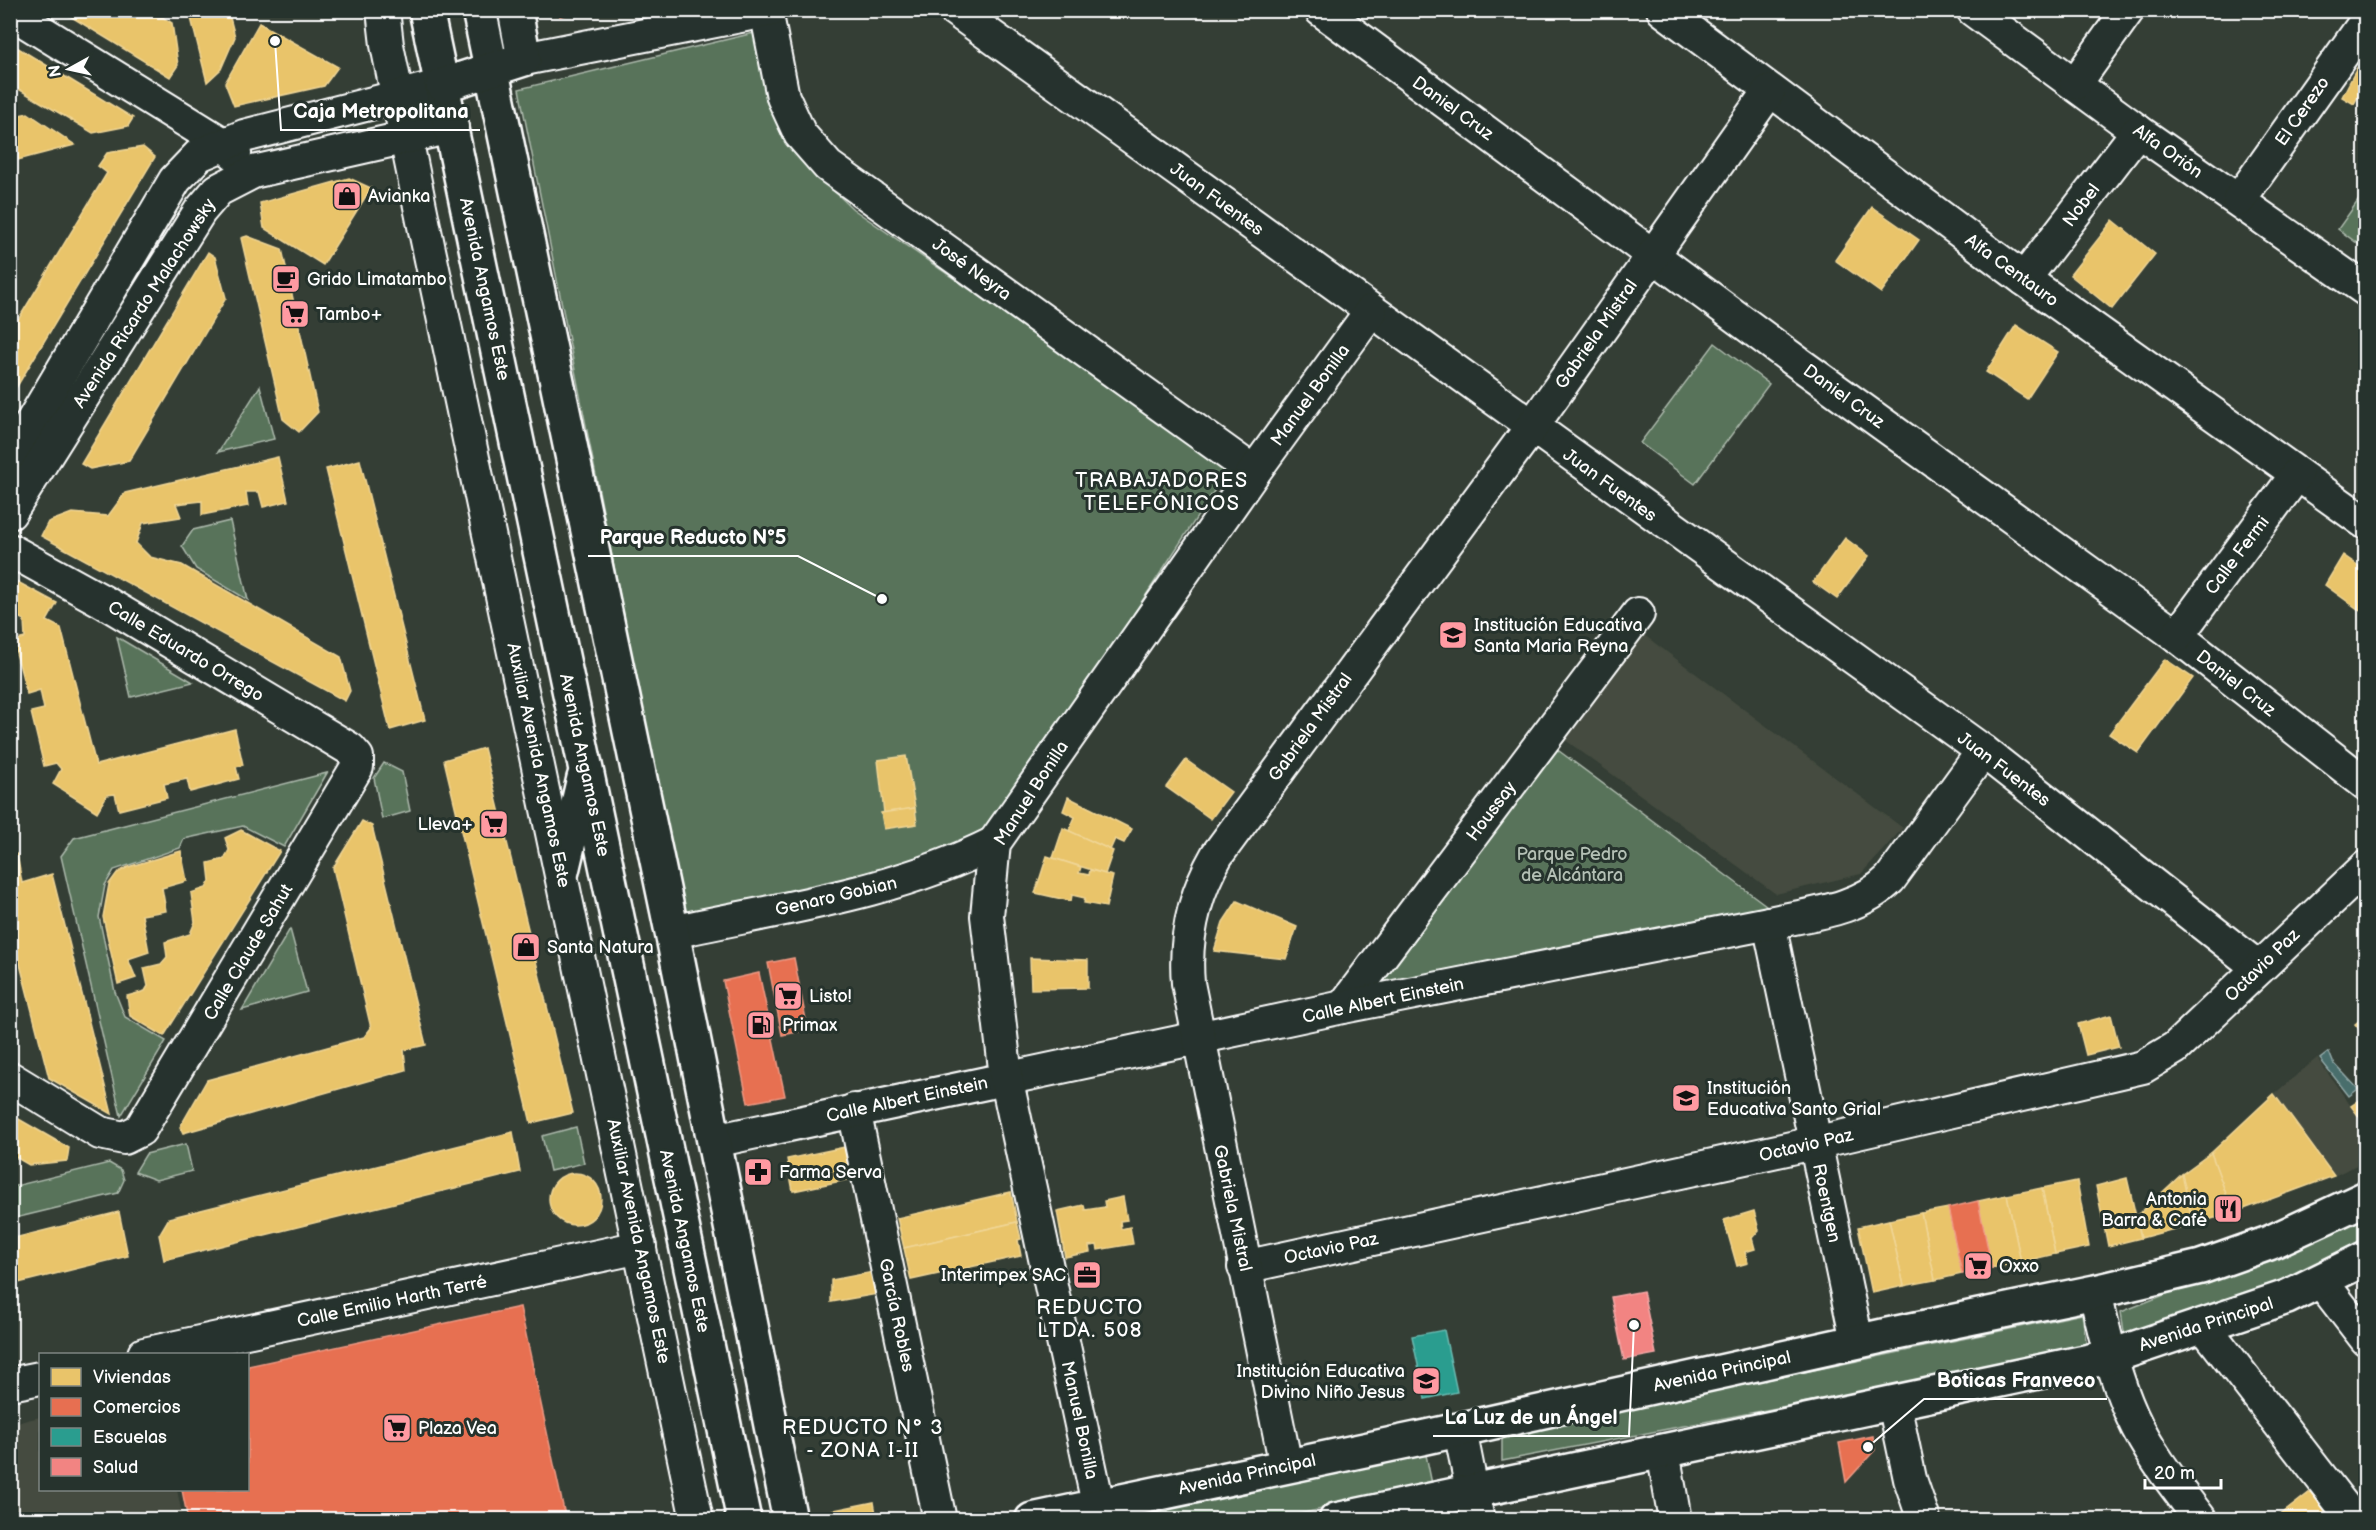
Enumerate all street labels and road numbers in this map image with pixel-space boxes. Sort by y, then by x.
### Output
street label: Daniel Cruz [1408,72,1498,145]
street label: El Cerezo [2271,73,2334,150]
street label: Alfa Orión [2129,120,2206,183]
street label: Juan Fuentes [1166,158,1268,240]
street label: Nobel [2058,180,2104,231]
street label: Avenida Ricardo Malachowsky [69,194,221,412]
street label: Avenida Angamos Este [455,196,514,383]
street label: Alfa Centauro [1961,230,2062,311]
street label: José Neyra [928,234,1015,305]
street label: Gabriela Mistral [1551,276,1642,393]
street label: Manuel Bonilla [1267,340,1354,450]
street label: Daniel Cruz [1799,360,1889,433]
street label: Juan Fuentes [1559,444,1661,526]
street label: Calle Fermi [2201,512,2274,599]
street label: Calle Eduardo Orrego [104,597,267,706]
street label: Auxiliar Avenida Angamos Este [502,641,575,890]
street label: Daniel Cruz [2192,646,2280,721]
street label: Gabriela Mistral [1264,669,1357,786]
street label: Avenida Angamos Este [555,672,614,859]
street label: Juan Fuentes [1953,728,2054,811]
street label: Manuel Bonilla [990,737,1073,849]
street label: Houssay [1462,777,1521,845]
street label: Genaro Gobian [773,872,899,921]
street label: Calle Claude Sahut [199,880,298,1024]
street label: Octavio Paz [2221,924,2304,1006]
street label: Calle Albert Einstein [1300,973,1466,1028]
street label: Calle Albert Einstein [824,1072,990,1127]
street label: Auxiliar Avenida Angamos Este [602,1117,675,1366]
street label: Octavio Paz [1757,1124,1855,1166]
street label: Gabriela Mistral [1209,1143,1256,1273]
street label: Avenida Angamos Este [655,1148,714,1335]
street label: Roentgen [1808,1162,1845,1244]
street label: Octavio Paz [1282,1228,1380,1269]
street label: García Robles [874,1257,919,1374]
street label: Calle Emilio Harth Terré [295,1271,489,1332]
street label: Avenida Principal [2136,1293,2276,1356]
street label: Avenida Principal [1651,1347,1793,1396]
street label: Manuel Bonilla [1057,1359,1102,1481]
street label: Avenida Principal [1176,1450,1318,1499]

